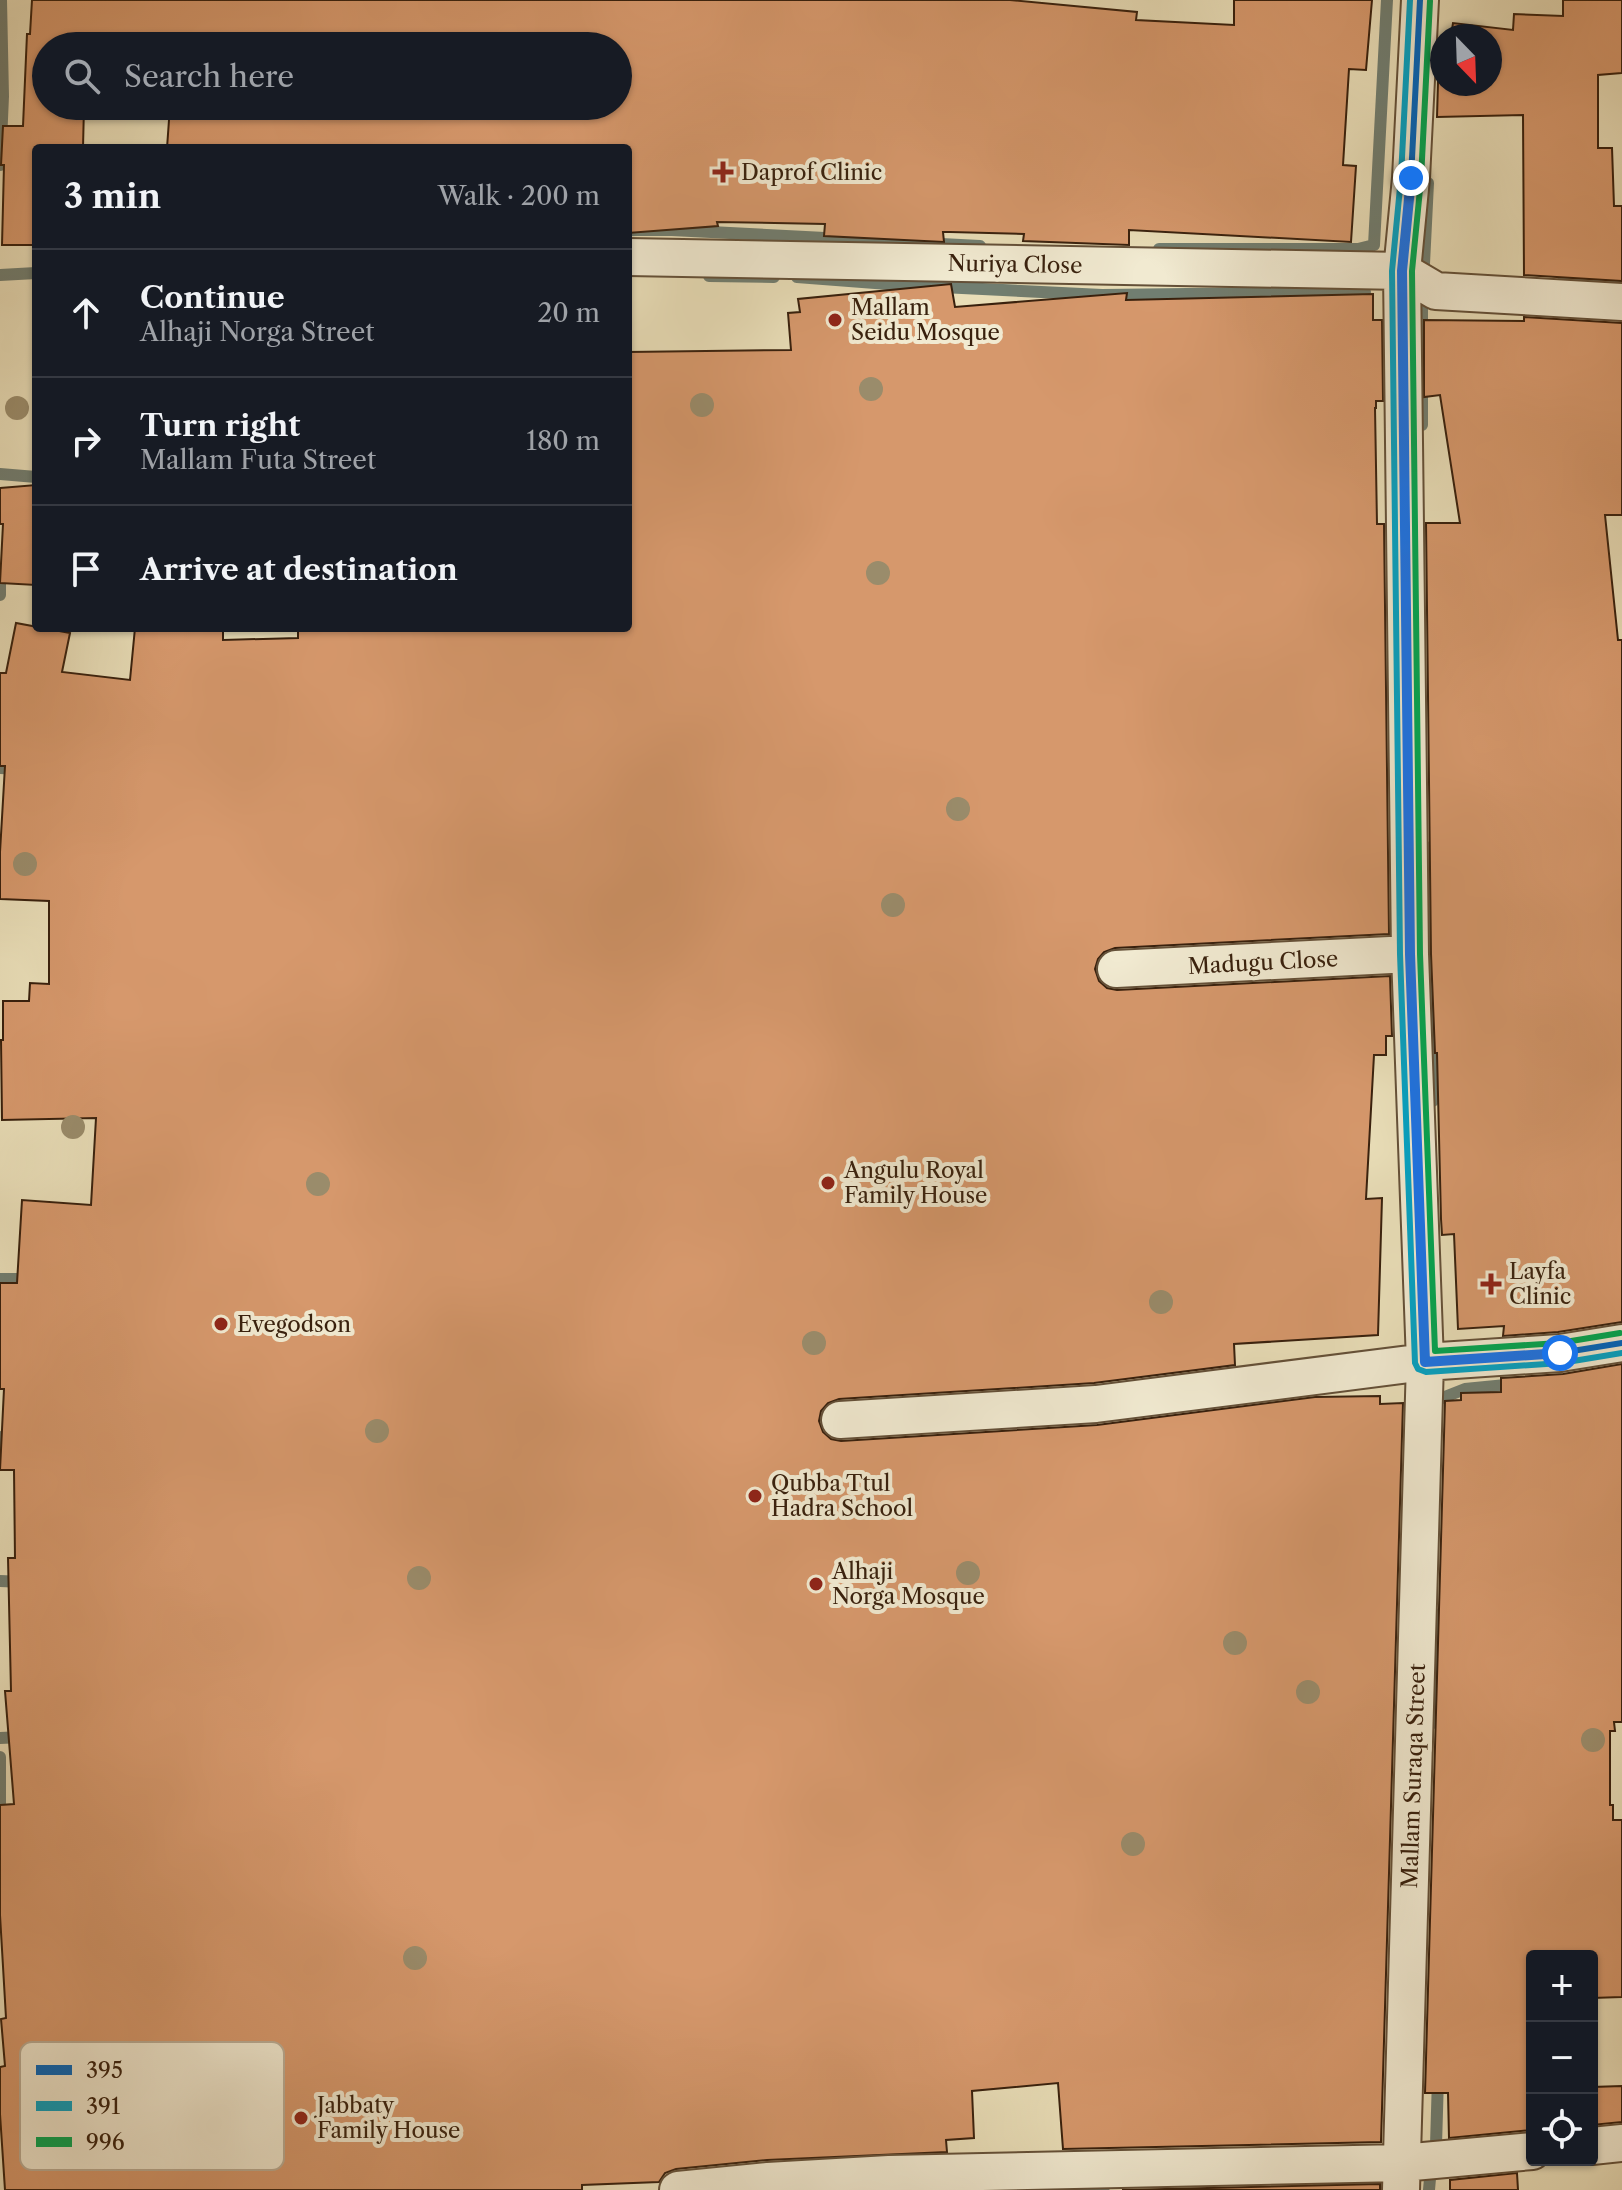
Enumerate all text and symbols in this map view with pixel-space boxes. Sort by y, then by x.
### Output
north arrow [1430,24,1502,96]
search box [32,32,632,120]
icon: search [60,54,104,98]
text: Search here [124,58,294,95]
place label: Daprof Clinic [741,159,882,186]
route end [1393,160,1429,196]
marker: Daprof Clinic [712,161,734,183]
text: 3 min [64,175,161,217]
text: Walk · 200 m [438,180,600,212]
street label: Nuriya Close [947,250,1083,279]
text: Continue [140,279,285,316]
icon: ahead [64,291,108,335]
place label: Mallam Seidu Mosque [851,294,1000,346]
text: 20 m [537,297,600,329]
marker: Mallam Seidu Mosque [826,311,844,329]
text: Alhaji Norga Street [140,316,374,348]
text: Turn right [140,407,300,444]
icon: right [64,419,108,463]
text: 180 m [526,425,600,457]
text: Mallam Futa Street [140,444,376,476]
icon: arrive [64,547,108,591]
text: Arrive at destination [140,551,458,588]
street label: Madugu Close [1187,945,1339,980]
place label: Angulu Royal Family House [843,1157,987,1209]
marker: Angulu Royal Family House [819,1174,837,1192]
place label: Layfa Clinic [1509,1258,1571,1310]
marker: Layfa Clinic [1480,1273,1502,1295]
place label: Evegodson [237,1311,351,1338]
marker: Evegodson [212,1315,230,1333]
route start [1542,1335,1578,1371]
place label: Qubba Ttul Hadra School [771,1470,914,1522]
marker: Qubba Ttul Hadra School [746,1487,764,1505]
place label: Alhaji Norga Mosque [831,1558,985,1610]
marker: Alhaji Norga Mosque [807,1575,825,1593]
street label: Mallam Suraqa Street [1396,1663,1431,1889]
map controls [1526,1950,1598,2166]
button: + [1526,1950,1598,2022]
button: − [1526,2022,1598,2094]
legend [20,2042,284,2170]
text: 395 [86,2057,123,2084]
place label: Jabbaty Family House [314,2092,460,2144]
text: 391 [86,2093,120,2120]
button: locate [1526,2094,1598,2166]
marker: Jabbaty Family House [292,2109,310,2127]
text: 996 [86,2129,125,2156]

